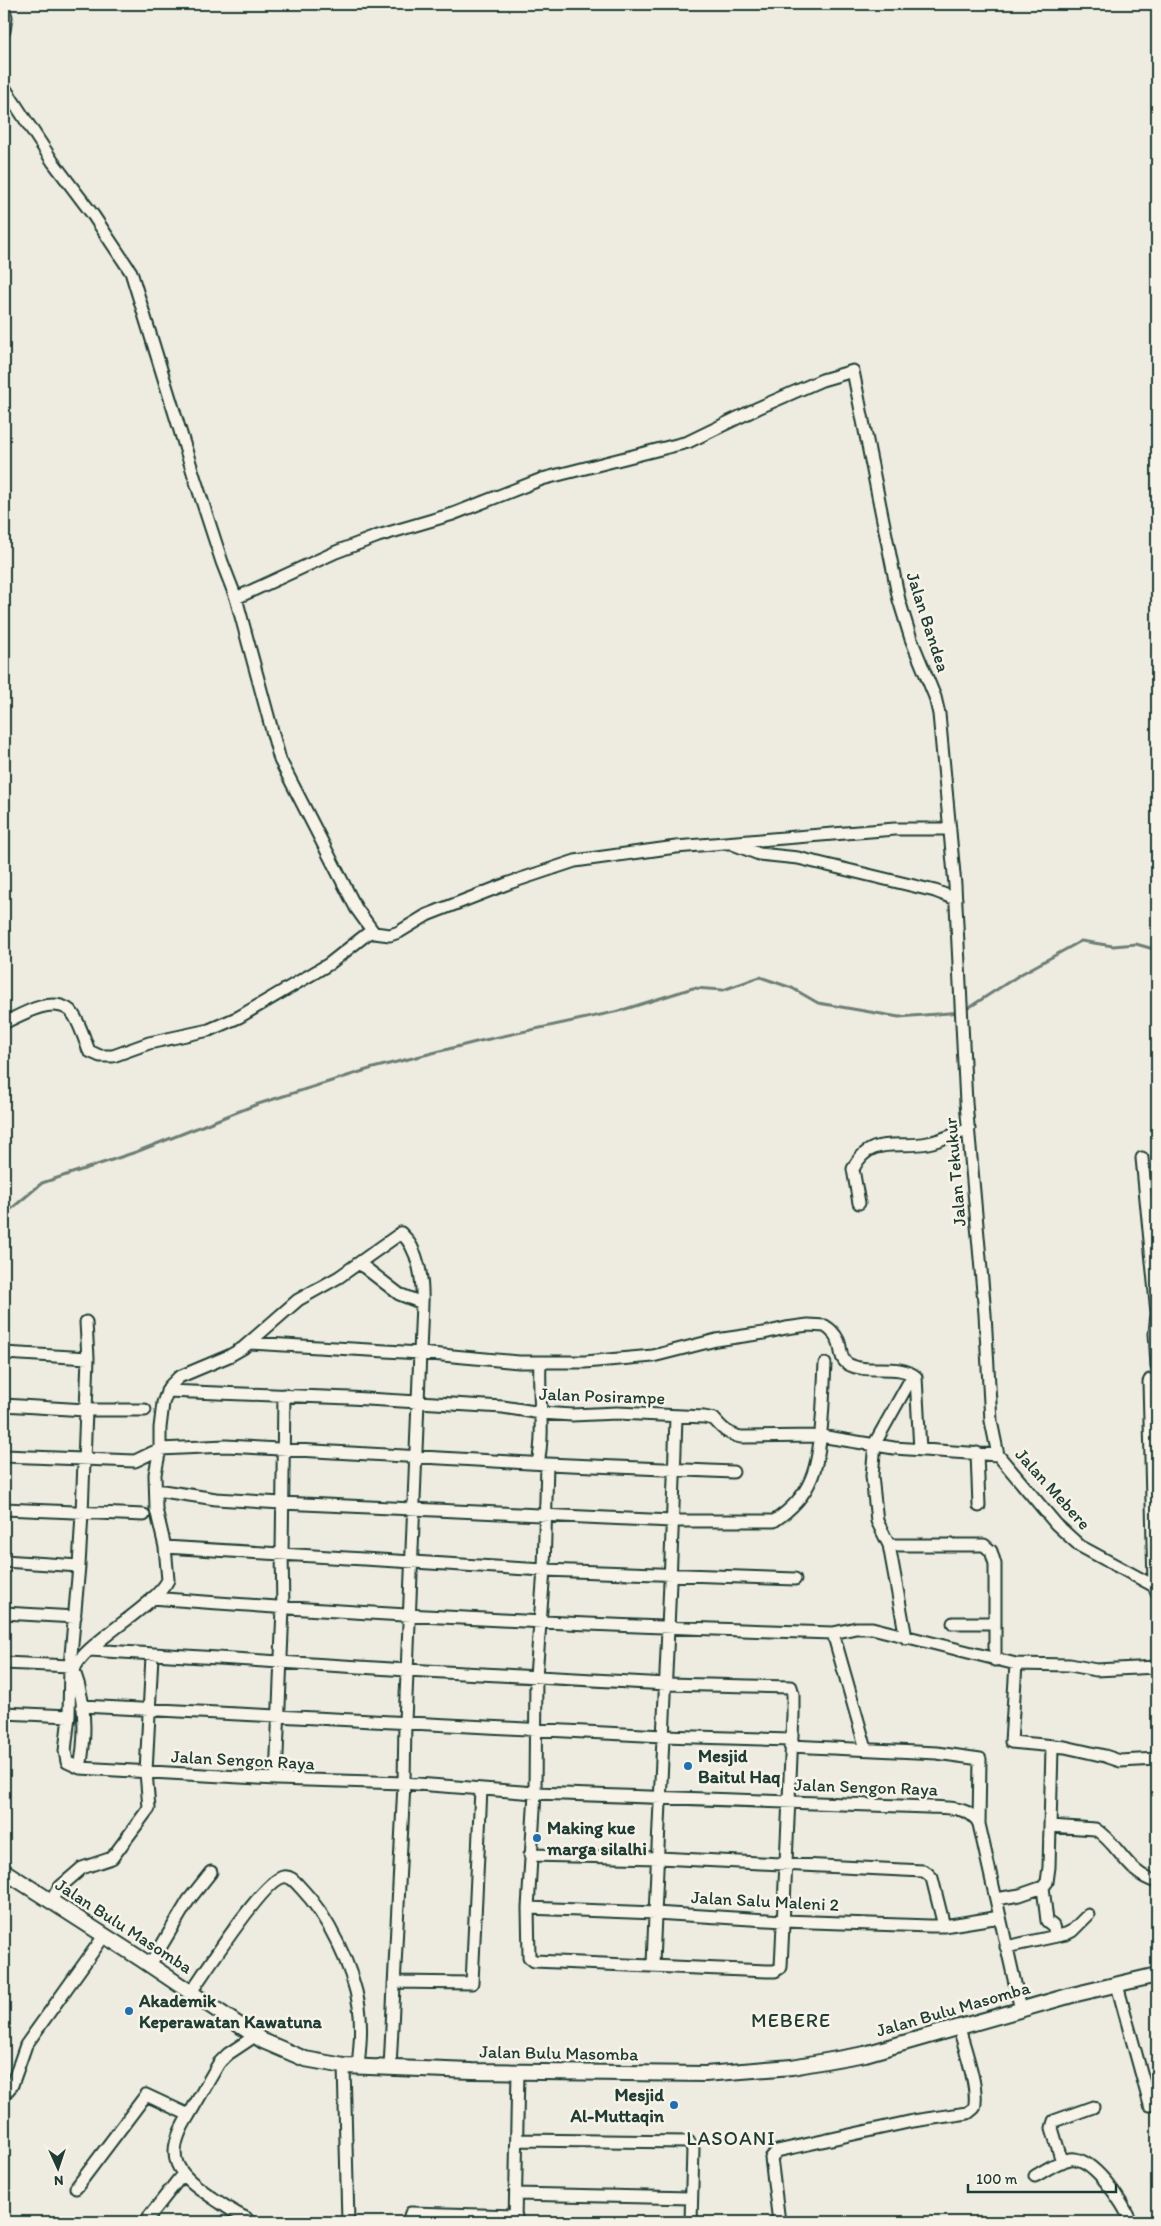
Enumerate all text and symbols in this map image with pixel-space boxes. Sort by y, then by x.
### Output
street label: Jalan Bandea [902,569,955,675]
street label: Jalan Tekukur [939,1116,971,1227]
street label: Jalan Posirampe [539,1383,665,1409]
street label: Jalan Mebere [1011,1444,1095,1534]
street label: Jalan Sengon Raya [170,1745,316,1775]
place label: Mesjid Baitul Haq [698,1745,781,1788]
marker: Mesjid Baitul Haq [682,1760,694,1772]
street label: Jalan Sengon Raya [794,1773,939,1801]
place label: Making kue marga silalhi [546,1817,647,1860]
marker: Making kue marga silalhi [531,1832,543,1844]
street label: Jalan Bulu Masomba [51,1873,197,1979]
street label: Jalan Salu Maleni 2 [690,1886,840,1916]
street label: Jalan Bulu Masomba [873,1976,1033,2042]
place label: Akademik Keperawatan Kawatuna [138,1990,323,2033]
marker: Akademik Keperawatan Kawatuna [123,2005,135,2017]
district label: MEBERE [751,2008,831,2032]
street label: Jalan Bulu Masomba [479,2041,639,2065]
place label: Mesjid Al-Muttaqin [569,2084,665,2127]
marker: Mesjid Al-Muttaqin [668,2099,680,2111]
district label: LASOANI [686,2126,776,2150]
north arrow [32,2144,82,2194]
scale bar [968,2161,1116,2193]
text: 100 m [976,2170,1018,2188]
text: N [53,2172,64,2189]

